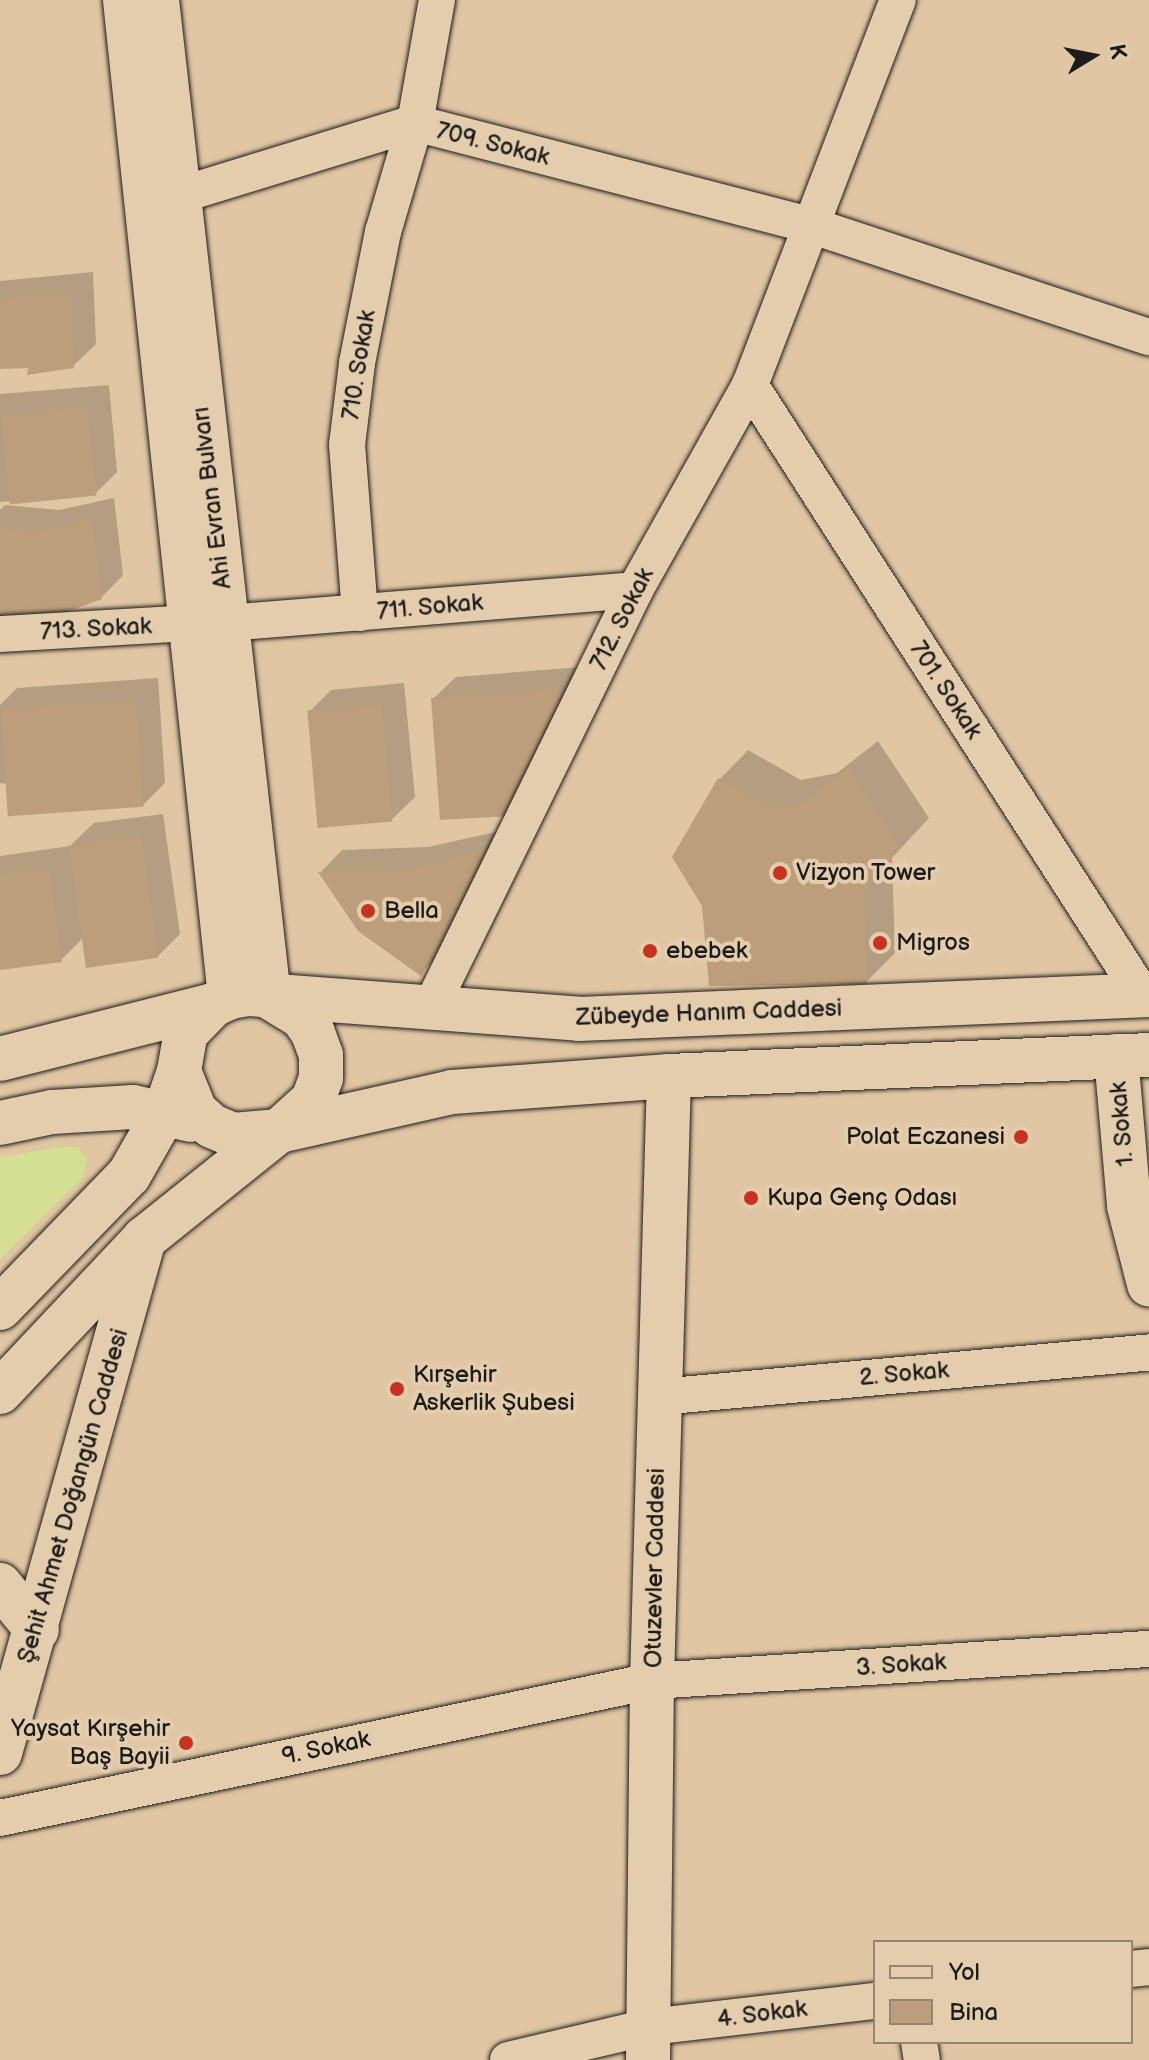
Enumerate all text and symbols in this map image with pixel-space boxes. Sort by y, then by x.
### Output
north arrow [1053,16,1133,96]
text: K [1103,42,1132,61]
street label: 709. Sokak [433,116,553,172]
street label: 710. Sokak [336,308,382,422]
street label: Ahi Evran Bulvarı [187,405,237,591]
street label: 712. Sokak [584,563,660,675]
street label: 711. Sokak [376,588,484,626]
street label: 713. Sokak [39,612,153,646]
street label: 701. Sokak [904,636,988,744]
place label: Vizyon Tower [796,859,936,887]
marker: Vizyon Tower [771,864,789,882]
place label: Bella [384,897,439,925]
marker: Bella [359,902,377,920]
place label: Migros [896,929,970,957]
marker: Migros [871,934,889,952]
place label: ebebek [666,937,747,965]
marker: ebebek [641,942,659,960]
street label: Zübeyde Hanım Caddesi [575,994,843,1032]
street label: 1. Sokak [1104,1080,1140,1168]
place label: Polat Eczanesi [846,1123,1005,1151]
marker: Polat Eczanesi [1012,1128,1030,1146]
place label: Kupa Genç Odası [767,1184,957,1212]
marker: Kupa Genç Odası [742,1189,760,1207]
street label: Şehit Ahmet Doğangün Caddesi [11,1326,135,1666]
street label: 2. Sokak [858,1356,950,1392]
place label: Kırşehir Askerlik Şubesi [413,1361,575,1417]
marker: Kırşehir Askerlik Şubesi [388,1380,406,1398]
street label: Otuzevler Caddesi [639,1468,671,1668]
street label: 3. Sokak [855,1647,947,1683]
place label: Yaysat Kırşehir Baş Bayii [11,1715,170,1771]
street label: 9. Sokak [279,1725,373,1771]
marker: Yaysat Kırşehir Baş Bayii [177,1734,195,1752]
legend [873,1940,1133,2044]
text: Yol [949,1958,980,1987]
street label: 4. Sokak [715,1994,809,2034]
text: Bina [949,1998,998,2027]

